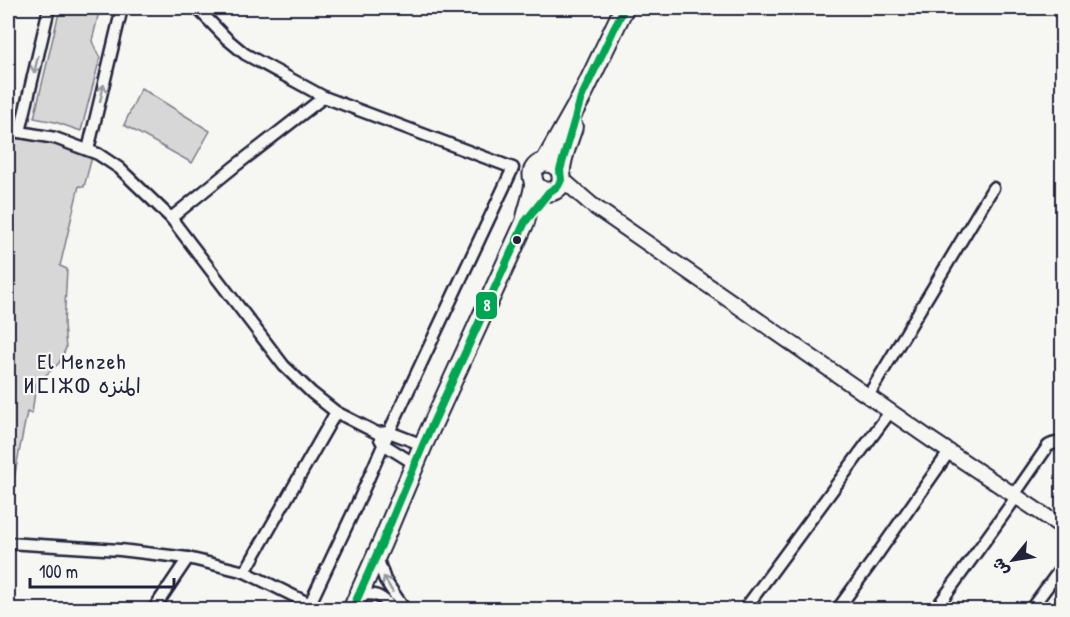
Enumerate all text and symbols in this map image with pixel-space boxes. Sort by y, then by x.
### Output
one-way arrow [30,54,41,74]
one-way arrow [96,84,108,103]
unlabelled marker [511,234,523,246]
line badge: 8 [475,291,498,320]
text: 8 [484,294,491,316]
district label: El Menzeh ⵍⵎⵏⵣⵀ المنزه [23,347,141,400]
north arrow [983,530,1043,590]
scale bar [30,551,174,589]
text: ش [986,554,1014,581]
text: 100 m [39,559,78,584]
one-way arrow [382,576,394,593]

